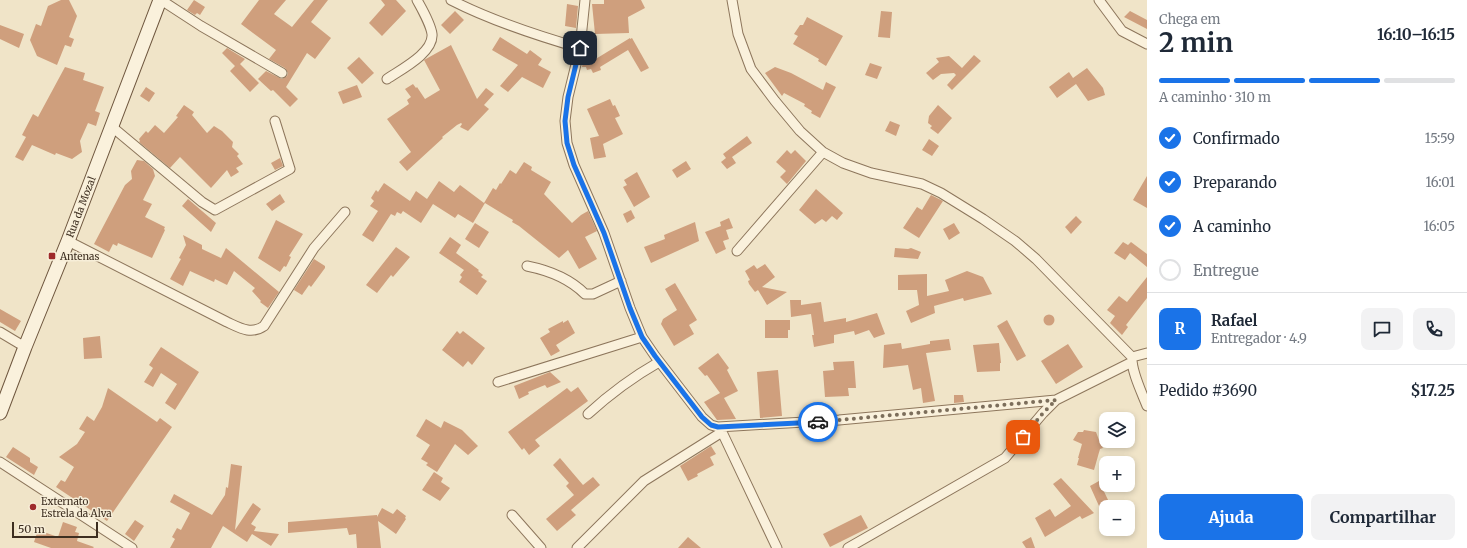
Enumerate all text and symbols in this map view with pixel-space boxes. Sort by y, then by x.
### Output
text: Chega em [1159,11,1220,28]
text: 16:10–16:15 [1377,25,1455,44]
text: 2 min [1159,26,1233,59]
pin [563,31,597,65]
icon: home [569,37,591,59]
text: A caminho · 310 m [1159,89,1271,106]
icon: check [1159,127,1181,149]
text: Confirmado [1193,129,1280,148]
text: 15:59 [1425,130,1455,147]
icon: check [1159,171,1181,193]
text: Preparando [1193,173,1277,192]
text: 16:01 [1425,174,1455,191]
street label: Rua da Mozal [63,175,99,239]
icon: check [1159,215,1181,237]
text: A caminho [1193,217,1271,236]
text: 16:05 [1424,218,1455,235]
place label: Antenas [59,250,99,263]
marker: Antenas [47,251,57,261]
text: Entregue [1193,261,1259,280]
button: chat [1361,308,1403,350]
button: phone [1413,308,1455,350]
text: Rafael [1211,311,1257,330]
text: R [1175,319,1185,338]
text: Entregador · 4.9 [1211,330,1307,347]
text: Pedido #3690 [1159,381,1257,400]
text: $17.25 [1411,381,1455,400]
courier [798,402,838,442]
icon: car [807,411,829,433]
map controls [1099,412,1135,536]
button: layers [1099,412,1135,448]
pin [1006,420,1040,454]
icon: bag [1012,426,1034,448]
button: + [1099,456,1135,492]
button: Ajuda [1159,494,1303,540]
button: Compartilhar [1311,494,1455,540]
place label: Externato Estrela da Alva [41,495,112,520]
button: − [1099,500,1135,536]
marker: Externato Estrela da Alva [28,502,38,512]
scale bar [12,520,98,539]
text: 50 m [18,522,45,536]

